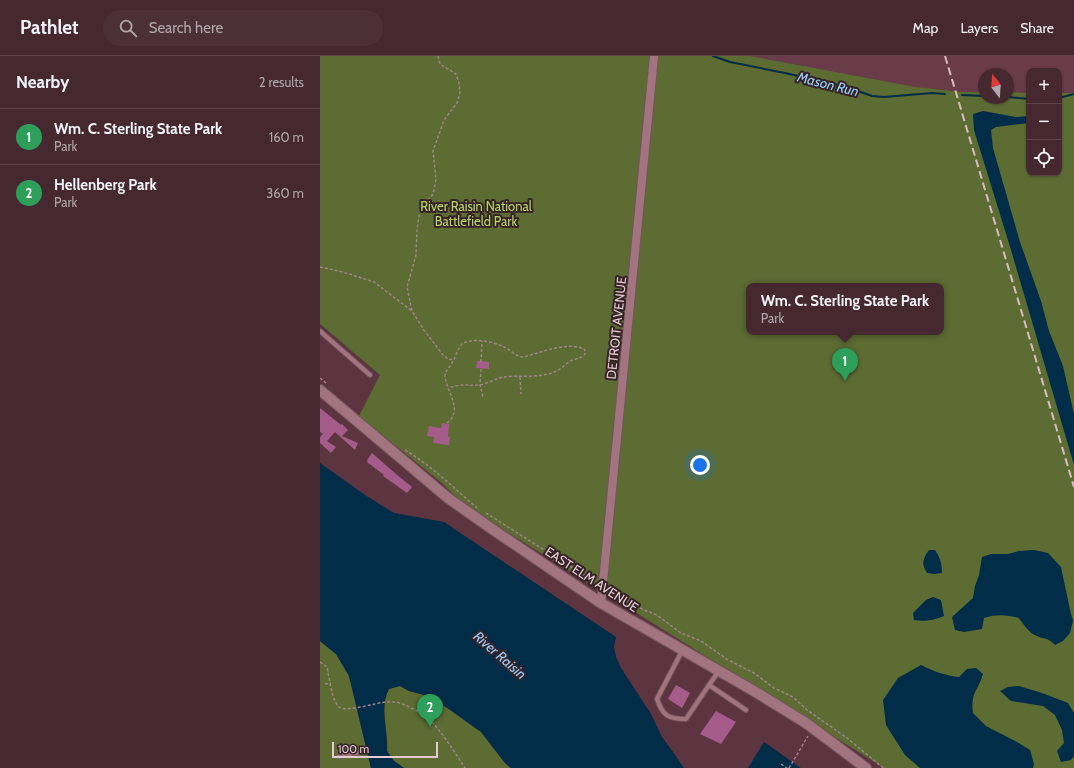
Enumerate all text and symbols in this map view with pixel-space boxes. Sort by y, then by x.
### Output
search box [103,10,383,46]
text: Pathlet [20,16,79,39]
icon: search [117,17,139,39]
text: Search here [149,19,223,37]
text: Map [913,19,938,37]
text: Layers [960,19,998,37]
text: Share [1020,19,1054,37]
water label: Mason Run [794,67,861,100]
north arrow [978,68,1014,104]
map controls [1026,68,1062,176]
button: + [1026,68,1062,104]
text: Nearby [16,72,69,92]
text: 2 results [259,74,304,90]
button: − [1026,104,1062,140]
text: Wm. C. Sterling State Park [54,120,222,138]
text: 1 [27,129,31,145]
text: 160 m [269,129,304,145]
text: Park [54,138,77,154]
button: locate [1026,140,1062,176]
text: Hellenberg Park [54,176,157,194]
text: 2 [26,185,32,201]
text: 360 m [266,185,304,201]
text: Park [54,194,77,210]
park label: River Raisin National Battlefield Park [420,198,532,229]
street label: DETROIT AVENUE [603,276,629,380]
popup [746,283,944,335]
text: Wm. C. Sterling State Park [761,292,929,310]
text: Park [761,310,784,326]
pin: 1 [832,348,858,381]
your location [690,455,710,475]
street label: EAST ELM AVENUE [542,543,642,615]
water label: River Raisin [470,627,530,683]
pin: 2 [417,694,443,727]
scale bar [332,740,438,759]
text: 100 m [338,742,369,756]

